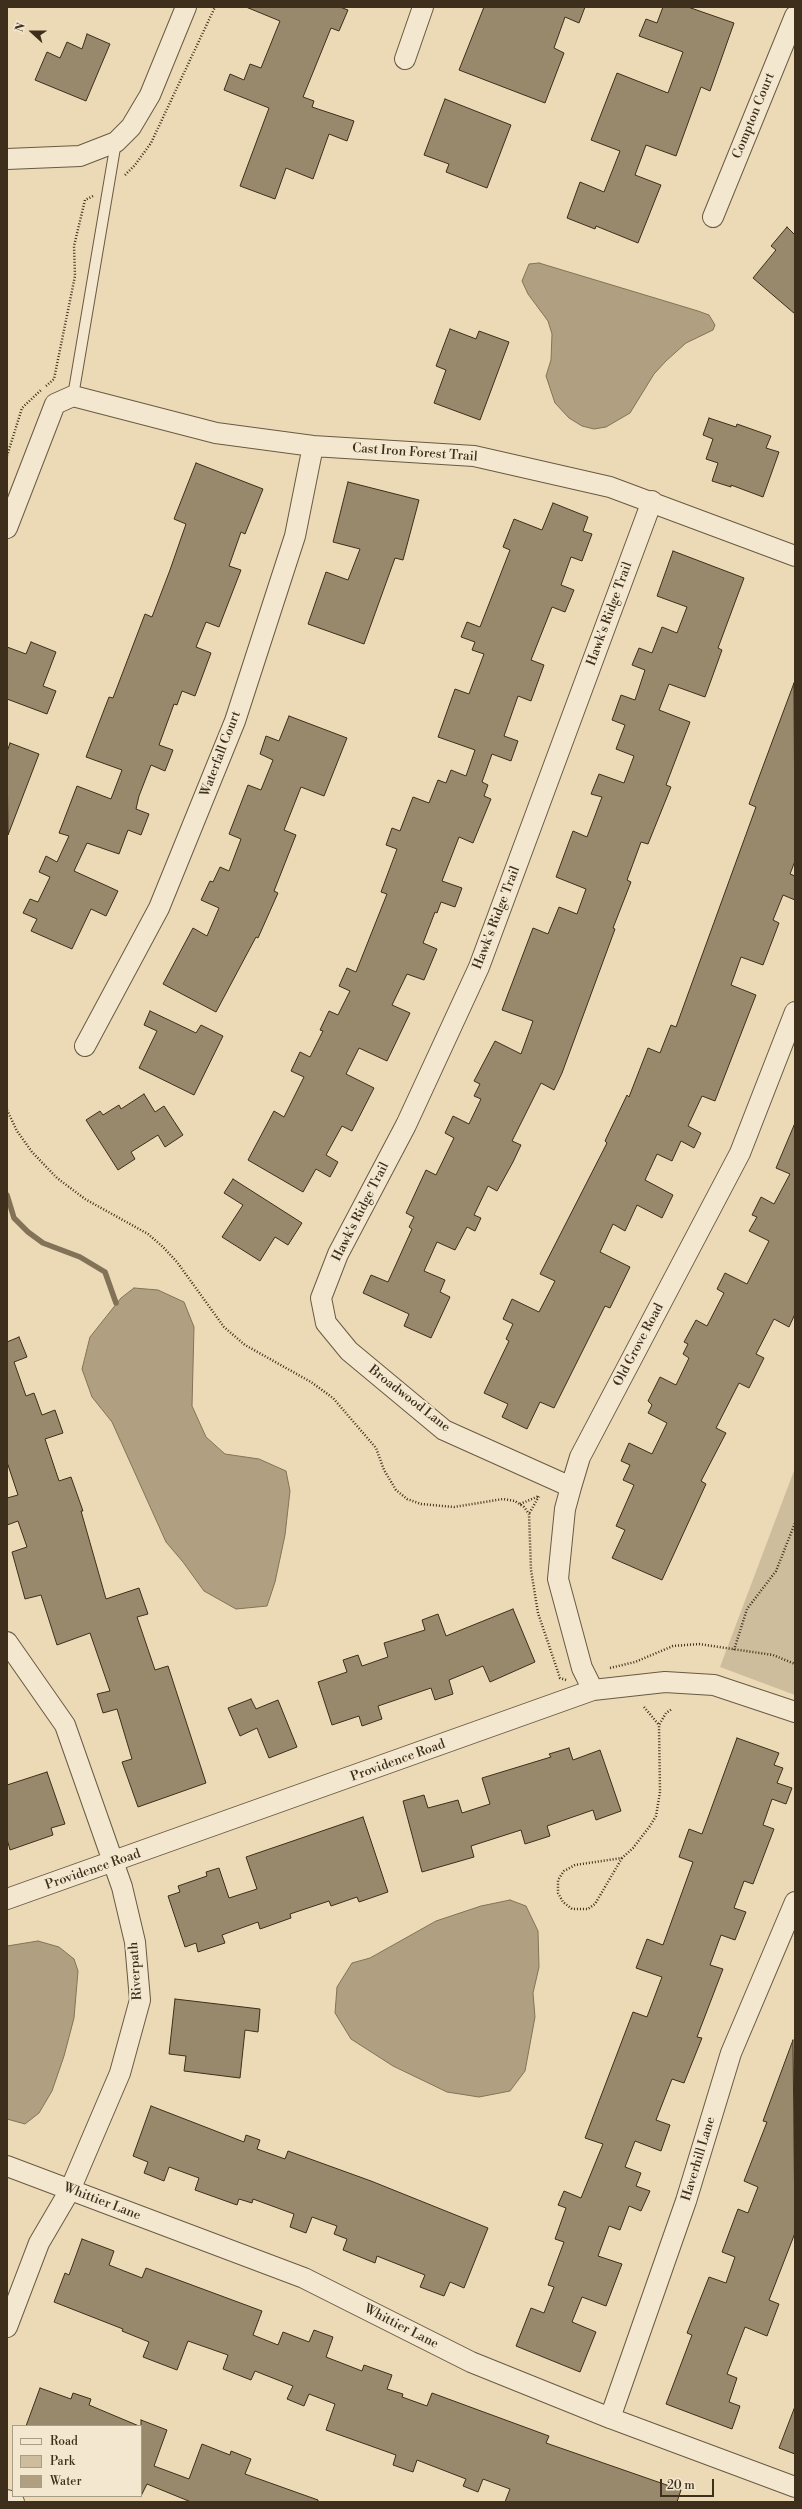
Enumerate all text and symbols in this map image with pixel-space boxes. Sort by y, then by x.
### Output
north arrow [12,12,52,52]
text: N [13,21,29,34]
street label: Compton Court [730,71,778,161]
street label: Cast Iron Forest Trail [352,441,478,465]
street label: Hawk's Ridge Trail [584,560,636,668]
street label: Waterfall Court [198,709,244,799]
street label: Hawk's Ridge Trail [470,864,524,972]
street label: Hawk's Ridge Trail [329,1160,393,1264]
street label: Old Grove Road [611,1301,667,1389]
street label: Broadwood Lane [365,1362,453,1436]
street label: Providence Road [348,1737,448,1785]
street label: Providence Road [43,1846,143,1894]
street label: Riverpath [126,1941,146,2001]
street label: Haverhill Lane [679,2115,719,2203]
street label: Whittier Lane [61,2180,143,2224]
street label: Whittier Lane [361,2302,441,2352]
legend [12,2425,142,2497]
text: Road [50,2434,78,2449]
text: Park [50,2454,75,2469]
scale bar [662,2471,716,2497]
text: Water [50,2474,82,2489]
text: 20 m [667,2478,695,2493]

